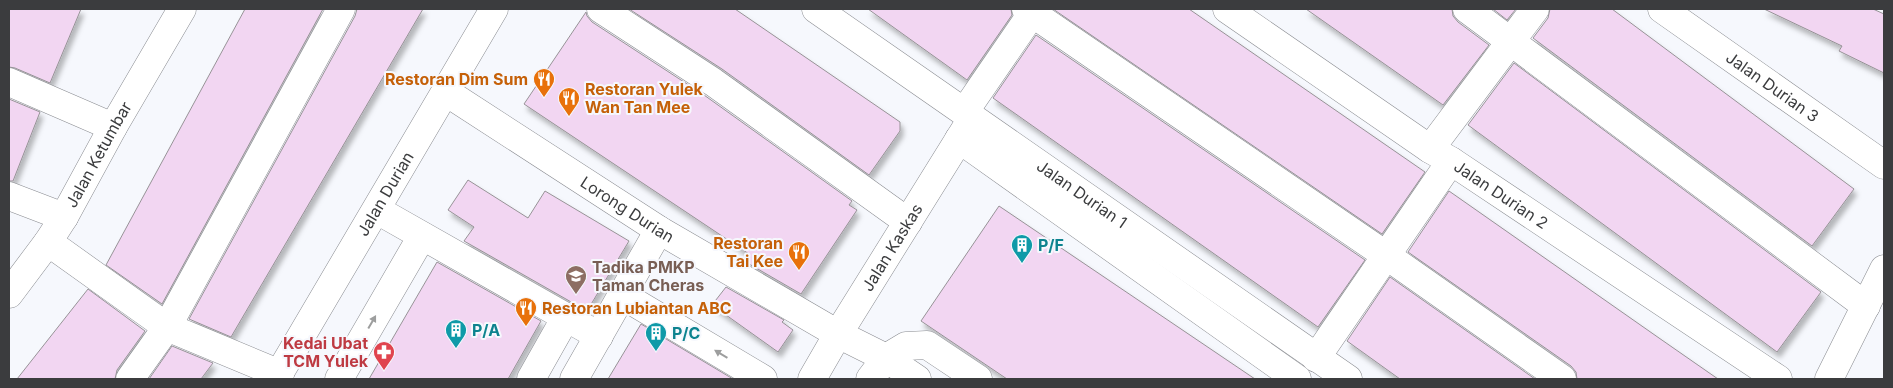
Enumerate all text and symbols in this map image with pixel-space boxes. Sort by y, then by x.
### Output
street label: Jalan Durian 3 [1722,47,1823,126]
restaurant icon: Restoran Dim Sum [532,67,556,98]
place label: Restoran Dim Sum [385,69,528,89]
place label: Restoran Yulek Wan Tan Mee [585,79,704,117]
restaurant icon: Restoran Yulek Wan Tan Mee [557,86,581,117]
street label: Jalan Ketumbar [61,98,136,211]
street label: Jalan Durian [353,148,418,240]
street label: Jalan Durian 1 [1033,156,1131,232]
street label: Jalan Durian 2 [1450,156,1552,233]
street label: Lorong Durian [577,172,678,247]
street label: Jalan Kaskas [857,200,927,295]
place label: Restoran Tai Kee [713,233,783,271]
building icon: P/F [1010,233,1034,264]
place label: P/F [1038,235,1064,255]
restaurant icon: Restoran Tai Kee [787,240,811,271]
place label: Tadika PMKP Taman Cheras [592,257,704,295]
school or university icon: Tadika PMKP Taman Cheras [564,264,588,295]
restaurant icon: Restoran Lubiantan ABC [514,296,538,327]
place label: Restoran Lubiantan ABC [542,298,732,318]
one-way arrow [368,315,377,329]
building icon: P/A [444,318,468,349]
place label: P/A [472,320,500,340]
building icon: P/C [644,321,668,352]
place label: P/C [672,323,701,343]
place label: Kedai Ubat TCM Yulek [283,333,369,371]
pharmacy icon: Kedai Ubat TCM Yulek [372,340,396,371]
one-way arrow [715,349,728,358]

